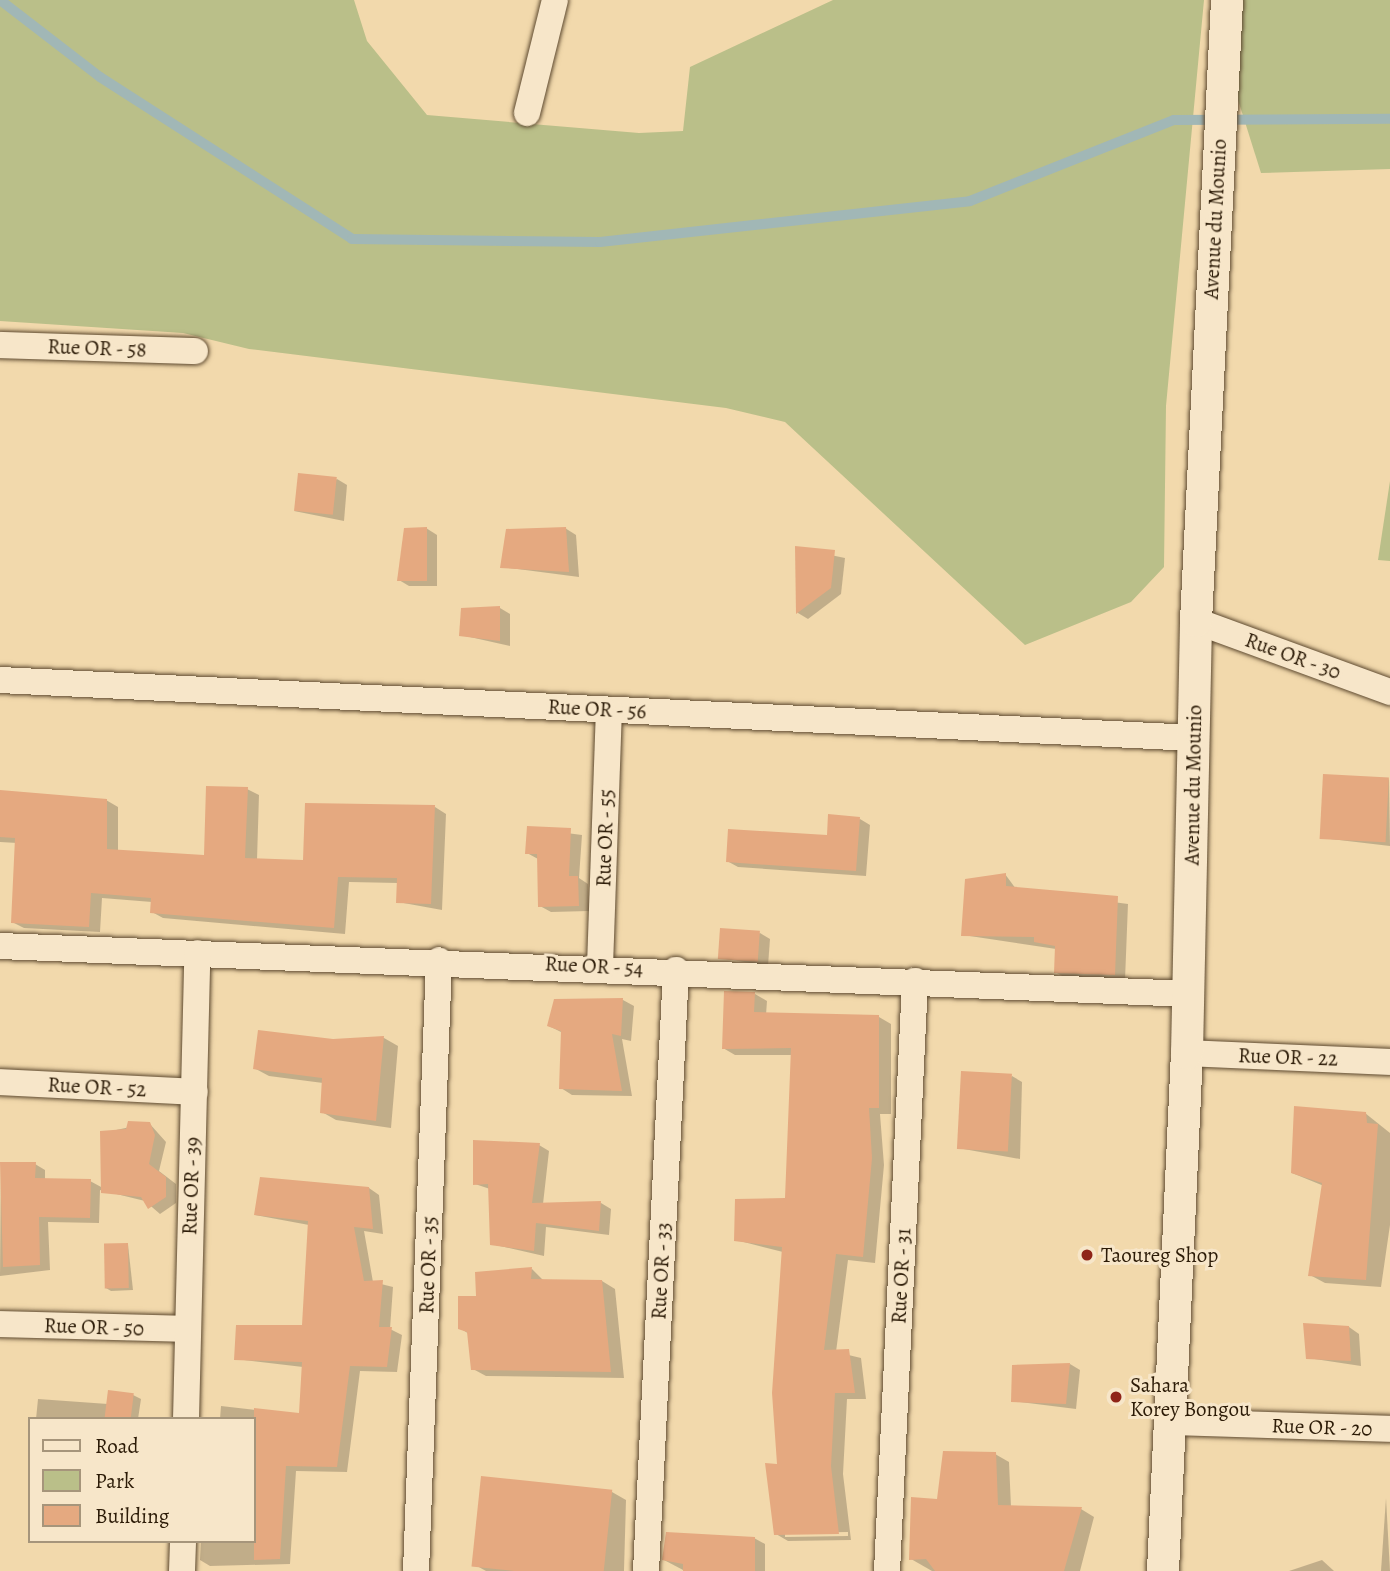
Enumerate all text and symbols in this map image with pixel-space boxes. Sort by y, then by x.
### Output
street label: Avenue du Mounio [1198,138,1232,300]
street label: Rue OR - 58 [47,334,147,362]
street label: Rue OR - 30 [1241,627,1345,685]
street label: Rue OR - 56 [547,694,647,724]
street label: Avenue du Mounio [1179,705,1207,865]
street label: Rue OR - 55 [591,788,619,888]
street label: Rue OR - 54 [544,951,644,981]
street label: Rue OR - 22 [1237,1043,1339,1071]
street label: Rue OR - 52 [47,1072,147,1102]
street label: Rue OR - 39 [177,1136,205,1236]
street label: Rue OR - 35 [414,1215,442,1315]
street label: Rue OR - 33 [646,1221,676,1321]
street label: Rue OR - 31 [886,1227,916,1325]
place label: Taoureg Shop [1101,1242,1218,1268]
marker: Taoureg Shop [1079,1247,1095,1263]
street label: Rue OR - 50 [43,1313,145,1341]
place label: Sahara Korey Bongou [1130,1372,1250,1422]
marker: Sahara Korey Bongou [1108,1389,1124,1405]
street label: Rue OR - 20 [1271,1413,1373,1441]
legend [28,1417,256,1543]
text: Road [95,1432,139,1460]
text: Park [95,1467,134,1495]
text: Building [95,1502,169,1530]

